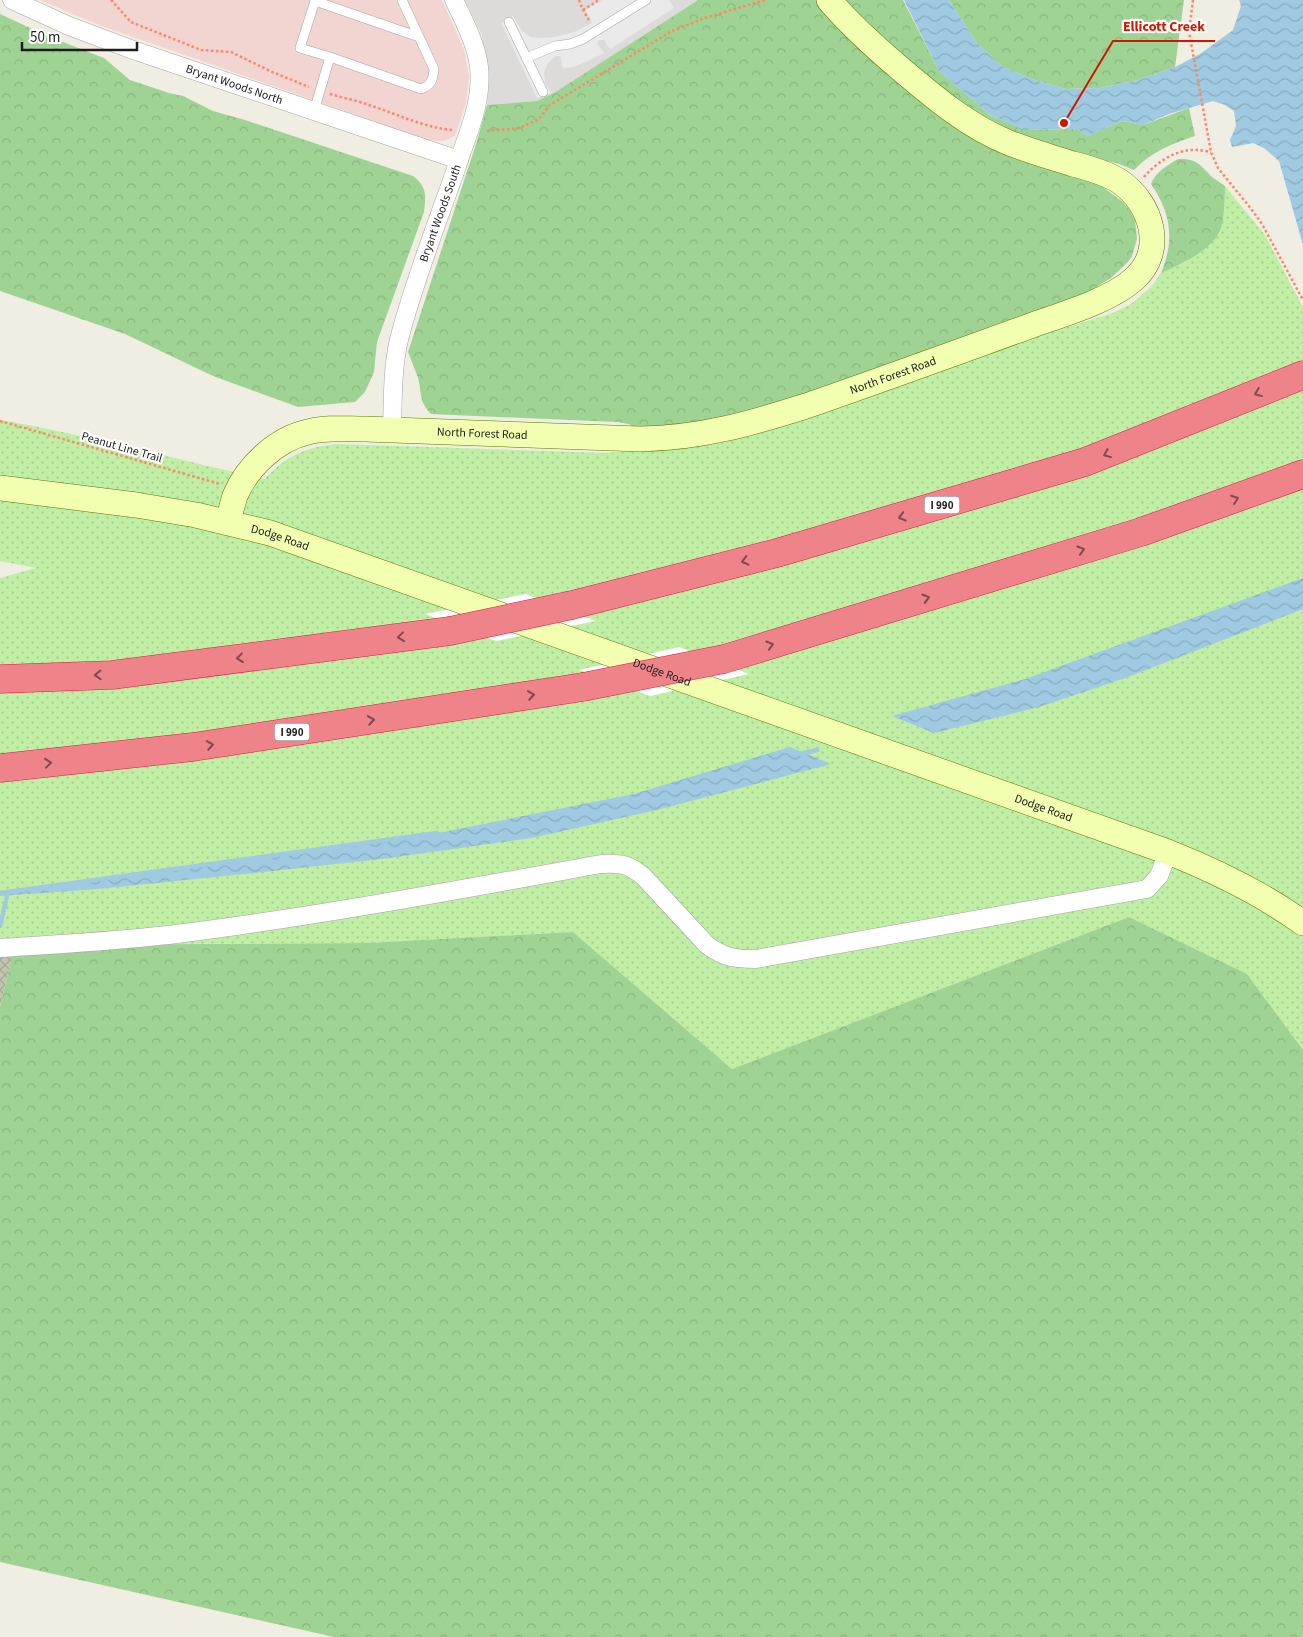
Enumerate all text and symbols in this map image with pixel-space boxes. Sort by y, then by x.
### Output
callout: Ellicott Creek [1113,12,1215,41]
text: Ellicott Creek [1123,17,1205,37]
scale bar [22,20,138,52]
text: 50 m [30,27,60,48]
street label: Bryant Woods North [183,60,285,109]
street label: Bryant Woods South [415,162,466,264]
street label: North Forest Road [848,352,939,399]
one-way arrow [1254,387,1263,397]
street label: North Forest Road [437,424,528,444]
street label: Peanut Line Trail [79,428,164,467]
one-way arrow [1103,447,1112,458]
one-way arrow [1230,495,1239,505]
road number: I 990 [924,496,960,514]
one-way arrow [898,511,906,521]
street label: Dodge Road [249,521,312,555]
one-way arrow [1077,546,1085,556]
one-way arrow [742,556,750,566]
one-way arrow [921,593,929,603]
one-way arrow [397,631,405,642]
one-way arrow [766,640,774,650]
one-way arrow [236,652,244,663]
street label: Dodge Road [630,655,693,691]
one-way arrow [93,670,101,681]
one-way arrow [527,691,536,701]
one-way arrow [366,716,375,726]
road number: I 990 [274,724,310,740]
one-way arrow [206,740,214,750]
one-way arrow [45,758,53,769]
street label: Dodge Road [1012,790,1075,826]

